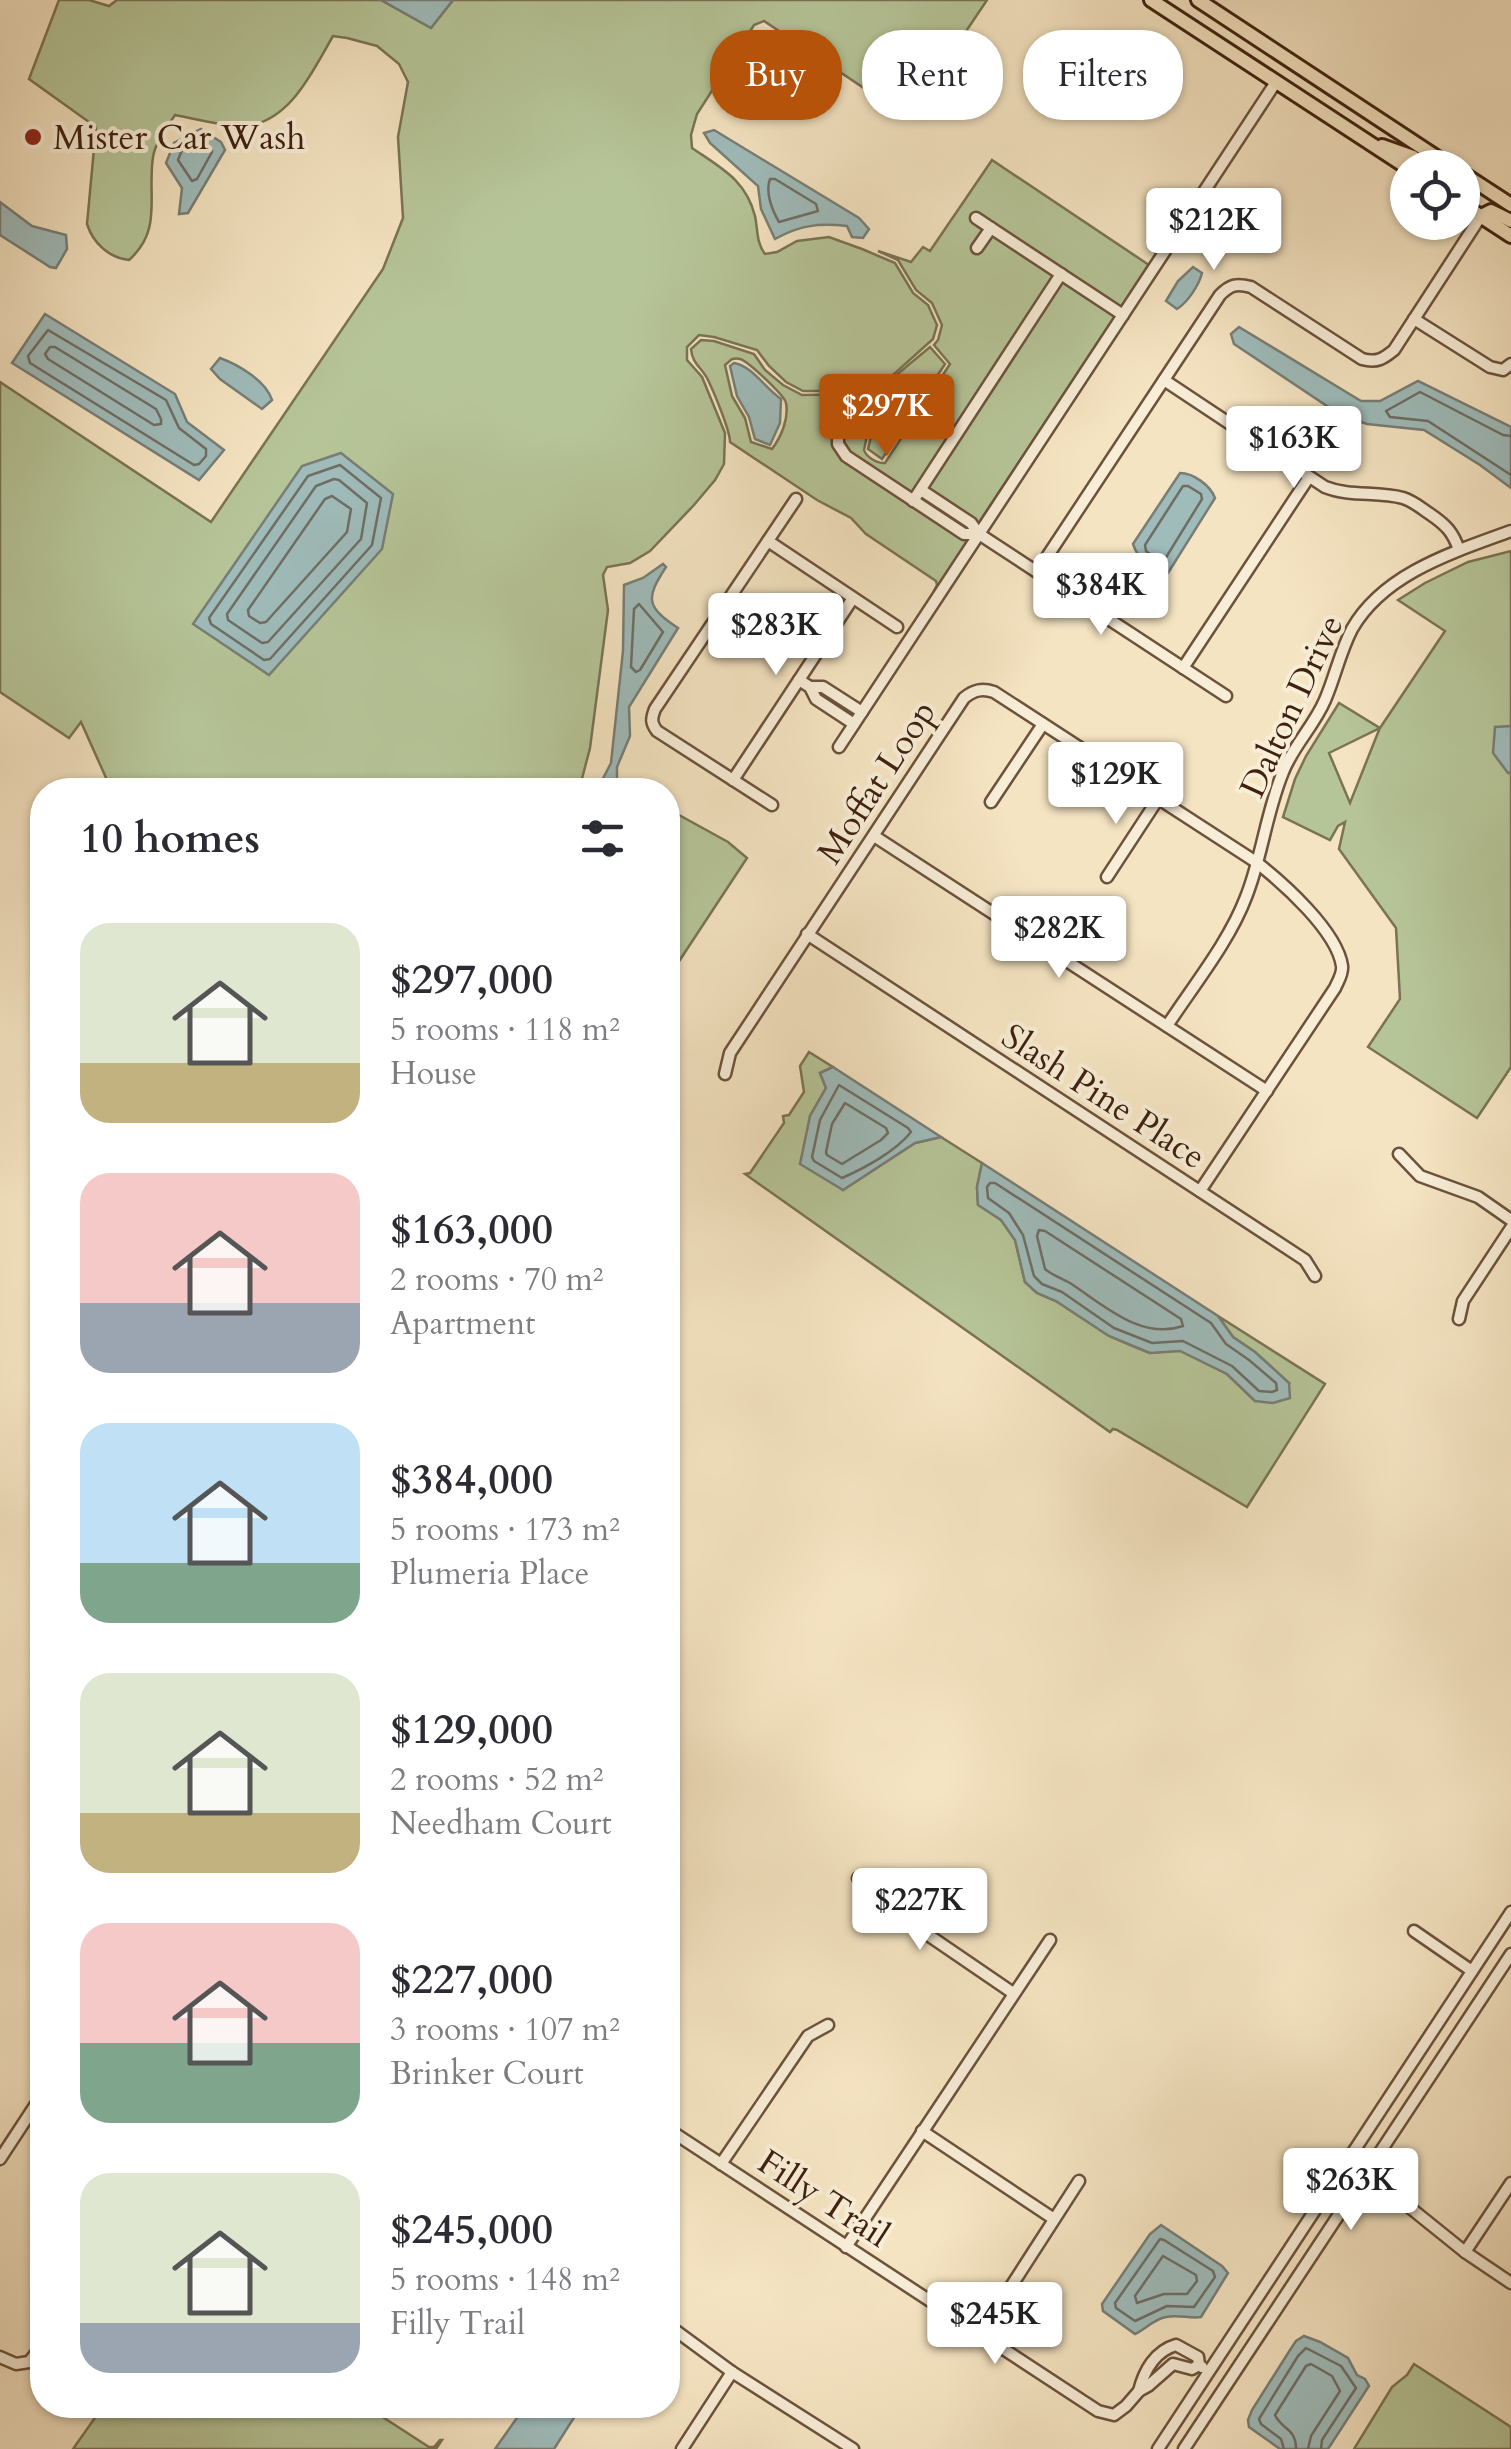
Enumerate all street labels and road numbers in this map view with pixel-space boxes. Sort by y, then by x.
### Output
street label: Dalton Drive [1229,607,1355,806]
street label: Moffat Loop [806,691,948,874]
street label: Slash Pine Place [992,1013,1215,1181]
street label: Filly Trail [748,2138,899,2259]

